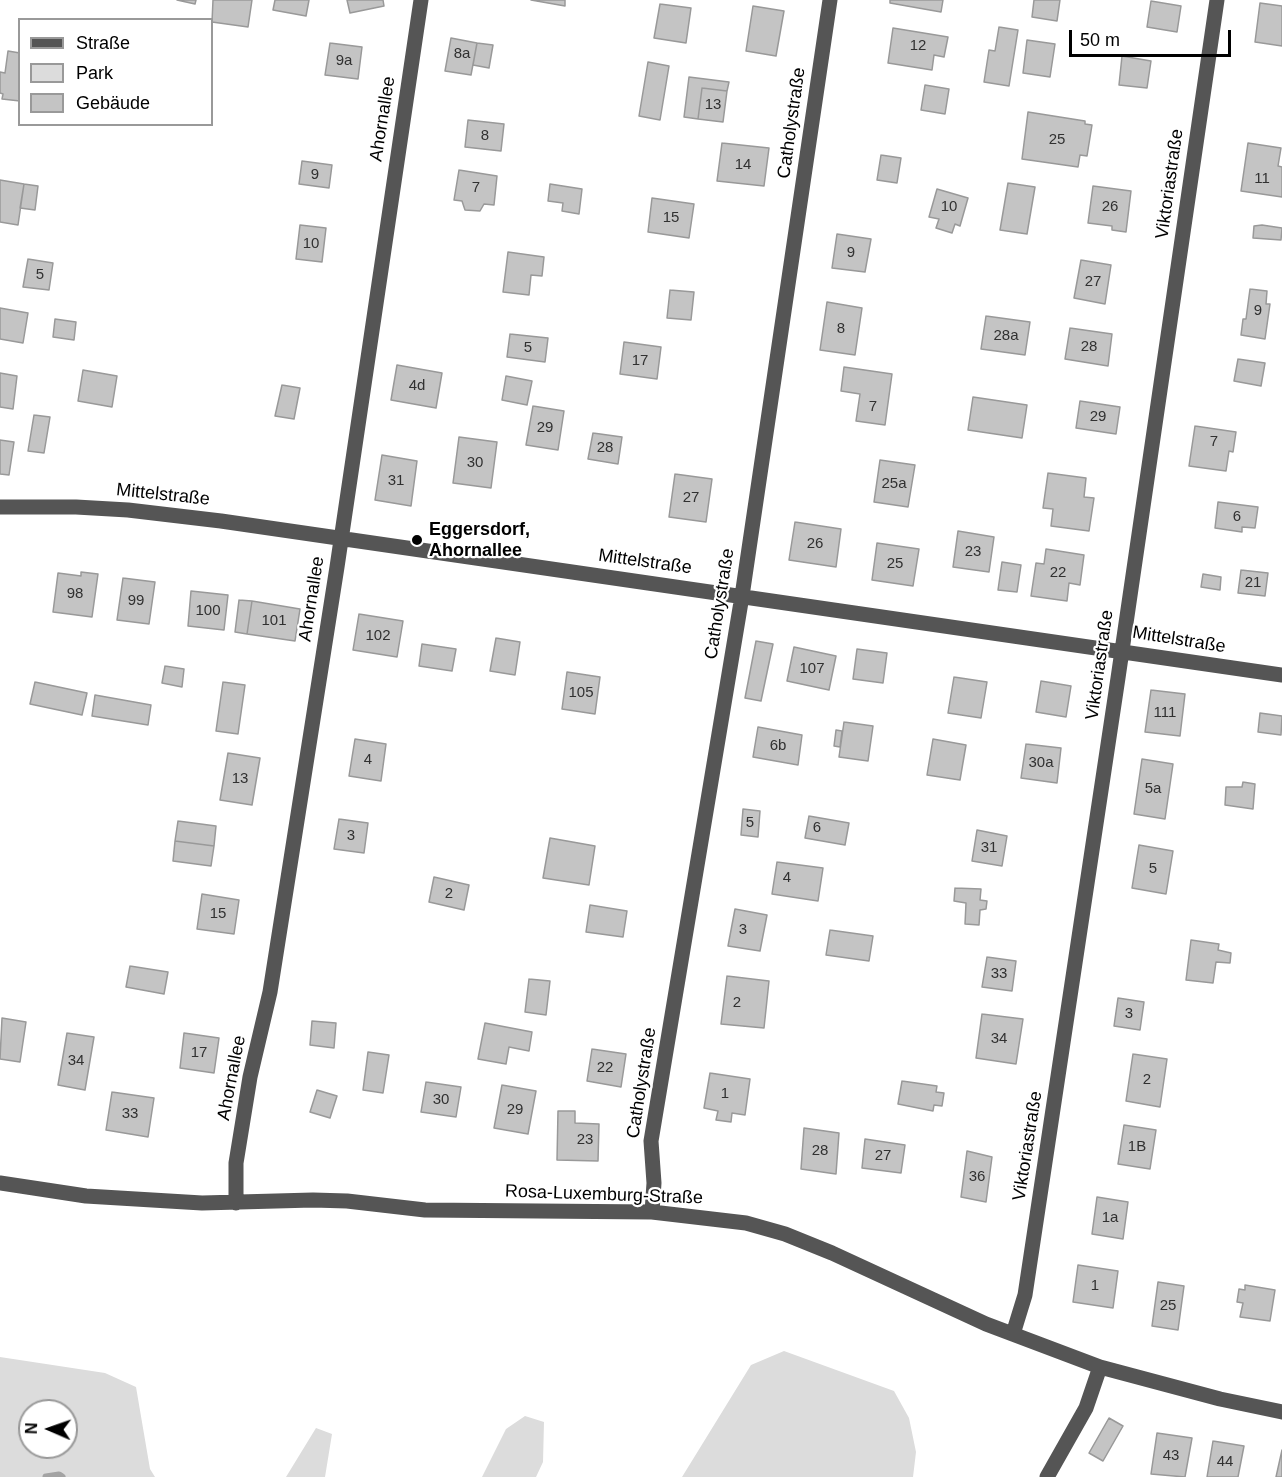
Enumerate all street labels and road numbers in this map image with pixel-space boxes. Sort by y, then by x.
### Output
street label: Catholystraße [774,66,810,180]
street label: Ahornallee [366,75,400,163]
street label: Viktoriastraße [1152,128,1188,240]
street label: Mittelstraße [115,479,211,511]
street label: Mittelstraße [597,545,693,579]
street label: Catholystraße [701,547,739,661]
street label: Ahornallee [295,555,329,643]
street label: Viktoriastraße [1082,609,1118,721]
street label: Mittelstraße [1131,622,1227,658]
street label: Catholystraße [623,1026,661,1140]
street label: Ahornallee [213,1034,251,1122]
street label: Viktoriastraße [1009,1090,1047,1202]
street label: Rosa-Luxemburg-Straße [505,1181,703,1209]

